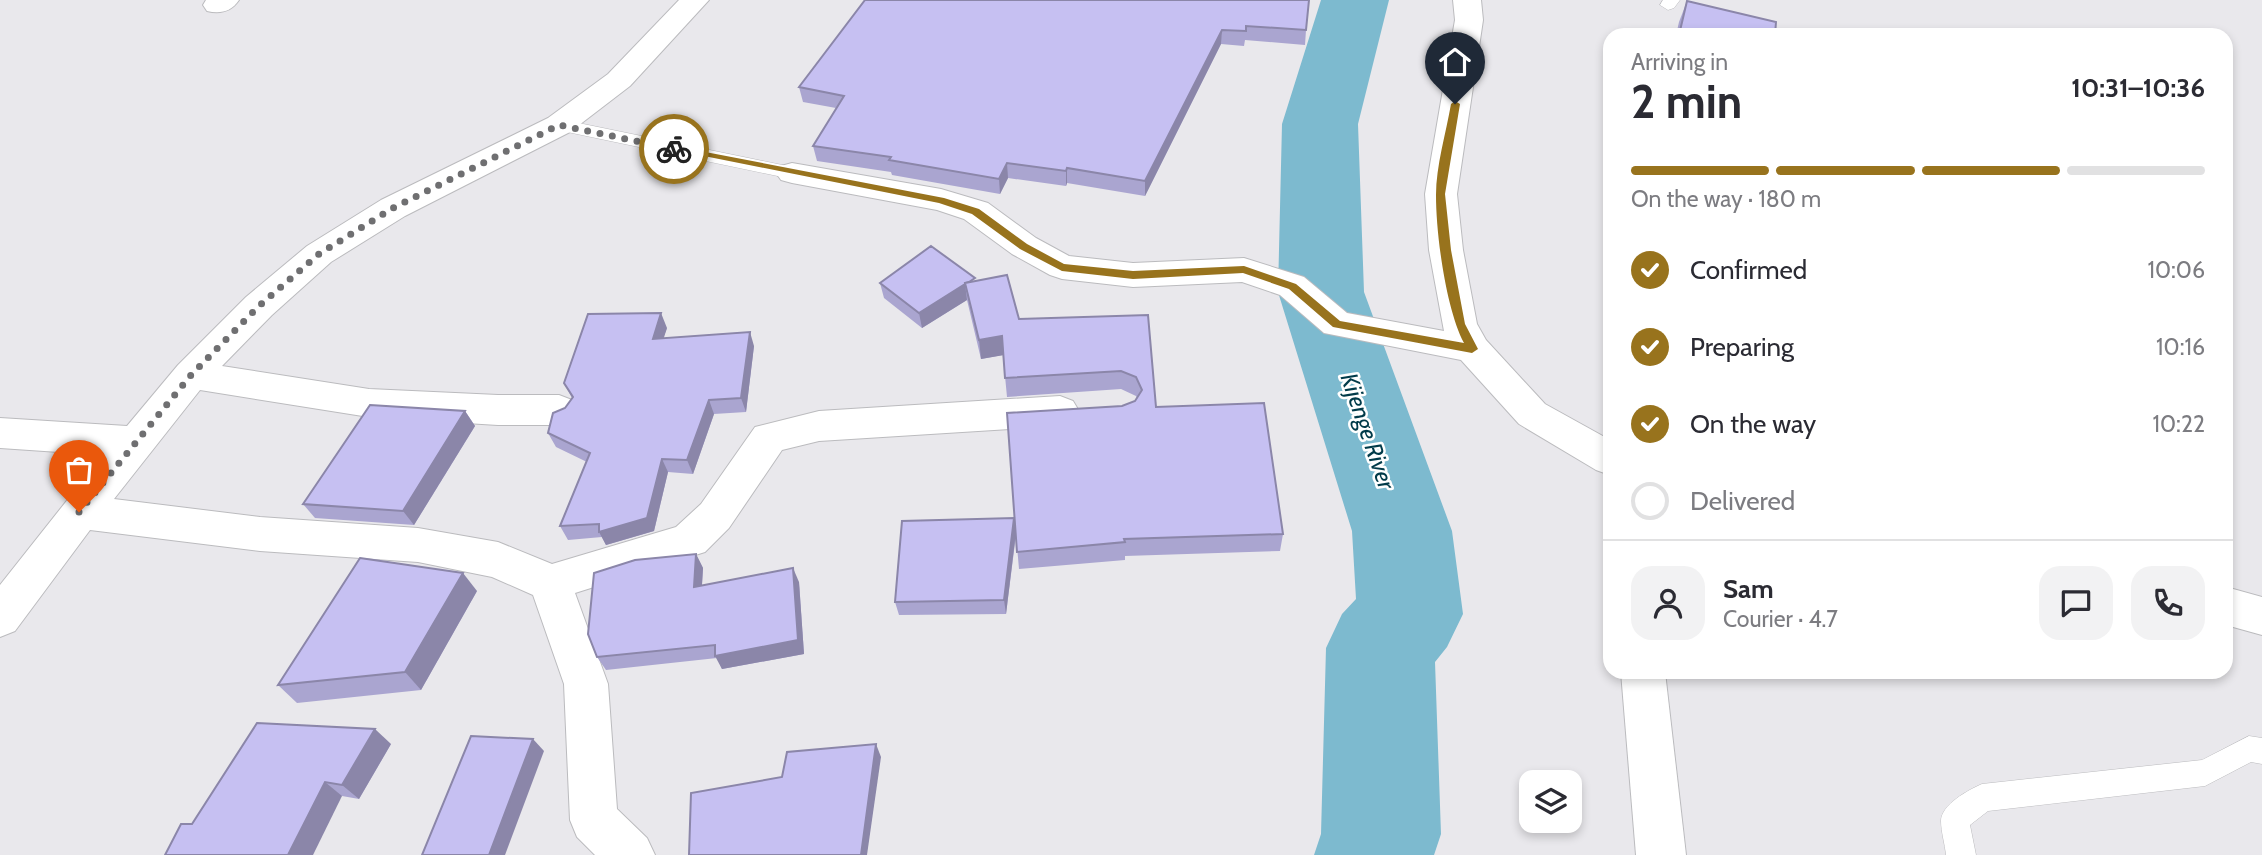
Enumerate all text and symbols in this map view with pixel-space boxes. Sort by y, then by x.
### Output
pin [1425,32,1485,104]
icon: home [1436,43,1474,81]
text: Arriving in [1631,48,1728,76]
text: 10:31–10:36 [2071,72,2205,104]
text: 2 min [1631,74,1742,130]
courier [639,114,709,184]
icon: bike [655,130,693,168]
text: On the way · 180 m [1631,185,1821,213]
icon: check [1631,251,1669,289]
text: Confirmed [1690,254,1807,286]
text: 10:06 [2148,256,2205,284]
icon: check [1631,328,1669,366]
text: Preparing [1690,331,1794,363]
text: 10:16 [2156,333,2205,361]
water label: Kijenge River [1335,369,1402,495]
icon: check [1631,405,1669,443]
text: On the way [1690,408,1816,440]
text: 10:22 [2153,410,2205,438]
pin [49,440,109,512]
icon: bag [60,451,98,489]
text: Delivered [1690,485,1795,517]
button: person [1631,566,1705,640]
button: chat [2039,566,2113,640]
button: phone [2131,566,2205,640]
text: Sam [1723,573,1774,605]
text: Courier · 4.7 [1723,605,1838,633]
map controls [1519,770,1582,833]
button: layers [1519,770,1582,833]

